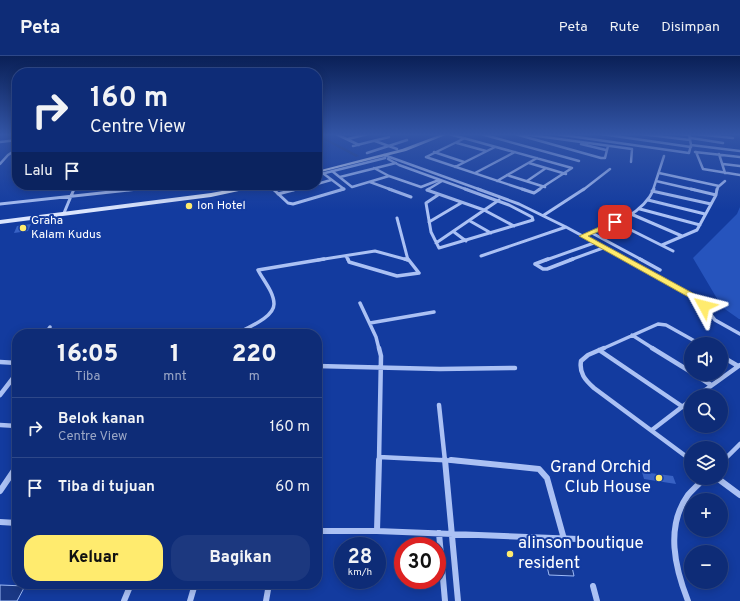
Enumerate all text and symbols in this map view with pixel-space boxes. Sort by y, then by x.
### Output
text: Peta [20,16,60,40]
text: Peta [559,19,588,36]
text: Rute [610,19,639,36]
text: Disimpan [661,19,720,36]
text: 160 m [90,81,168,117]
icon: right [24,84,76,136]
text: Centre View [90,116,186,139]
icon: arrive [61,160,83,182]
text: Lalu [24,162,53,181]
place label: Ion Hotel [197,198,246,214]
marker: Ion Hotel [184,201,194,211]
pin [598,205,632,239]
icon: arrive [604,211,626,233]
place label: Graha Kalam Kudus [31,213,101,243]
marker: Graha Kalam Kudus [18,223,28,233]
position arrow [683,285,725,327]
map controls [684,337,728,589]
button: sound [684,337,728,381]
text: 16:05 [57,340,118,370]
text: 1 [170,340,180,370]
text: 220 [232,340,277,370]
text: Tiba [75,369,100,385]
text: mnt [163,369,187,385]
text: m [249,369,260,385]
button: search [684,389,728,433]
text: Belok kanan [58,410,145,429]
icon: right [24,417,46,439]
text: 160 m [270,418,310,437]
text: Centre View [58,429,127,445]
button: layers [684,441,728,485]
place label: Grand Orchid Club House [550,457,651,499]
marker: Grand Orchid Club House [654,473,664,483]
icon: arrive [24,477,46,499]
text: Tiba di tujuan [58,478,155,497]
text: 60 m [275,478,310,497]
button: + [684,493,728,537]
place label: alinson boutique resident [518,533,644,575]
button: Keluar [24,535,163,581]
button: Bagikan [171,535,310,581]
speed limit sign: 30 [394,537,446,589]
text: 28 [348,545,372,571]
button: − [684,545,728,589]
marker: alinson boutique resident [505,549,515,559]
text: km/h [348,566,372,579]

